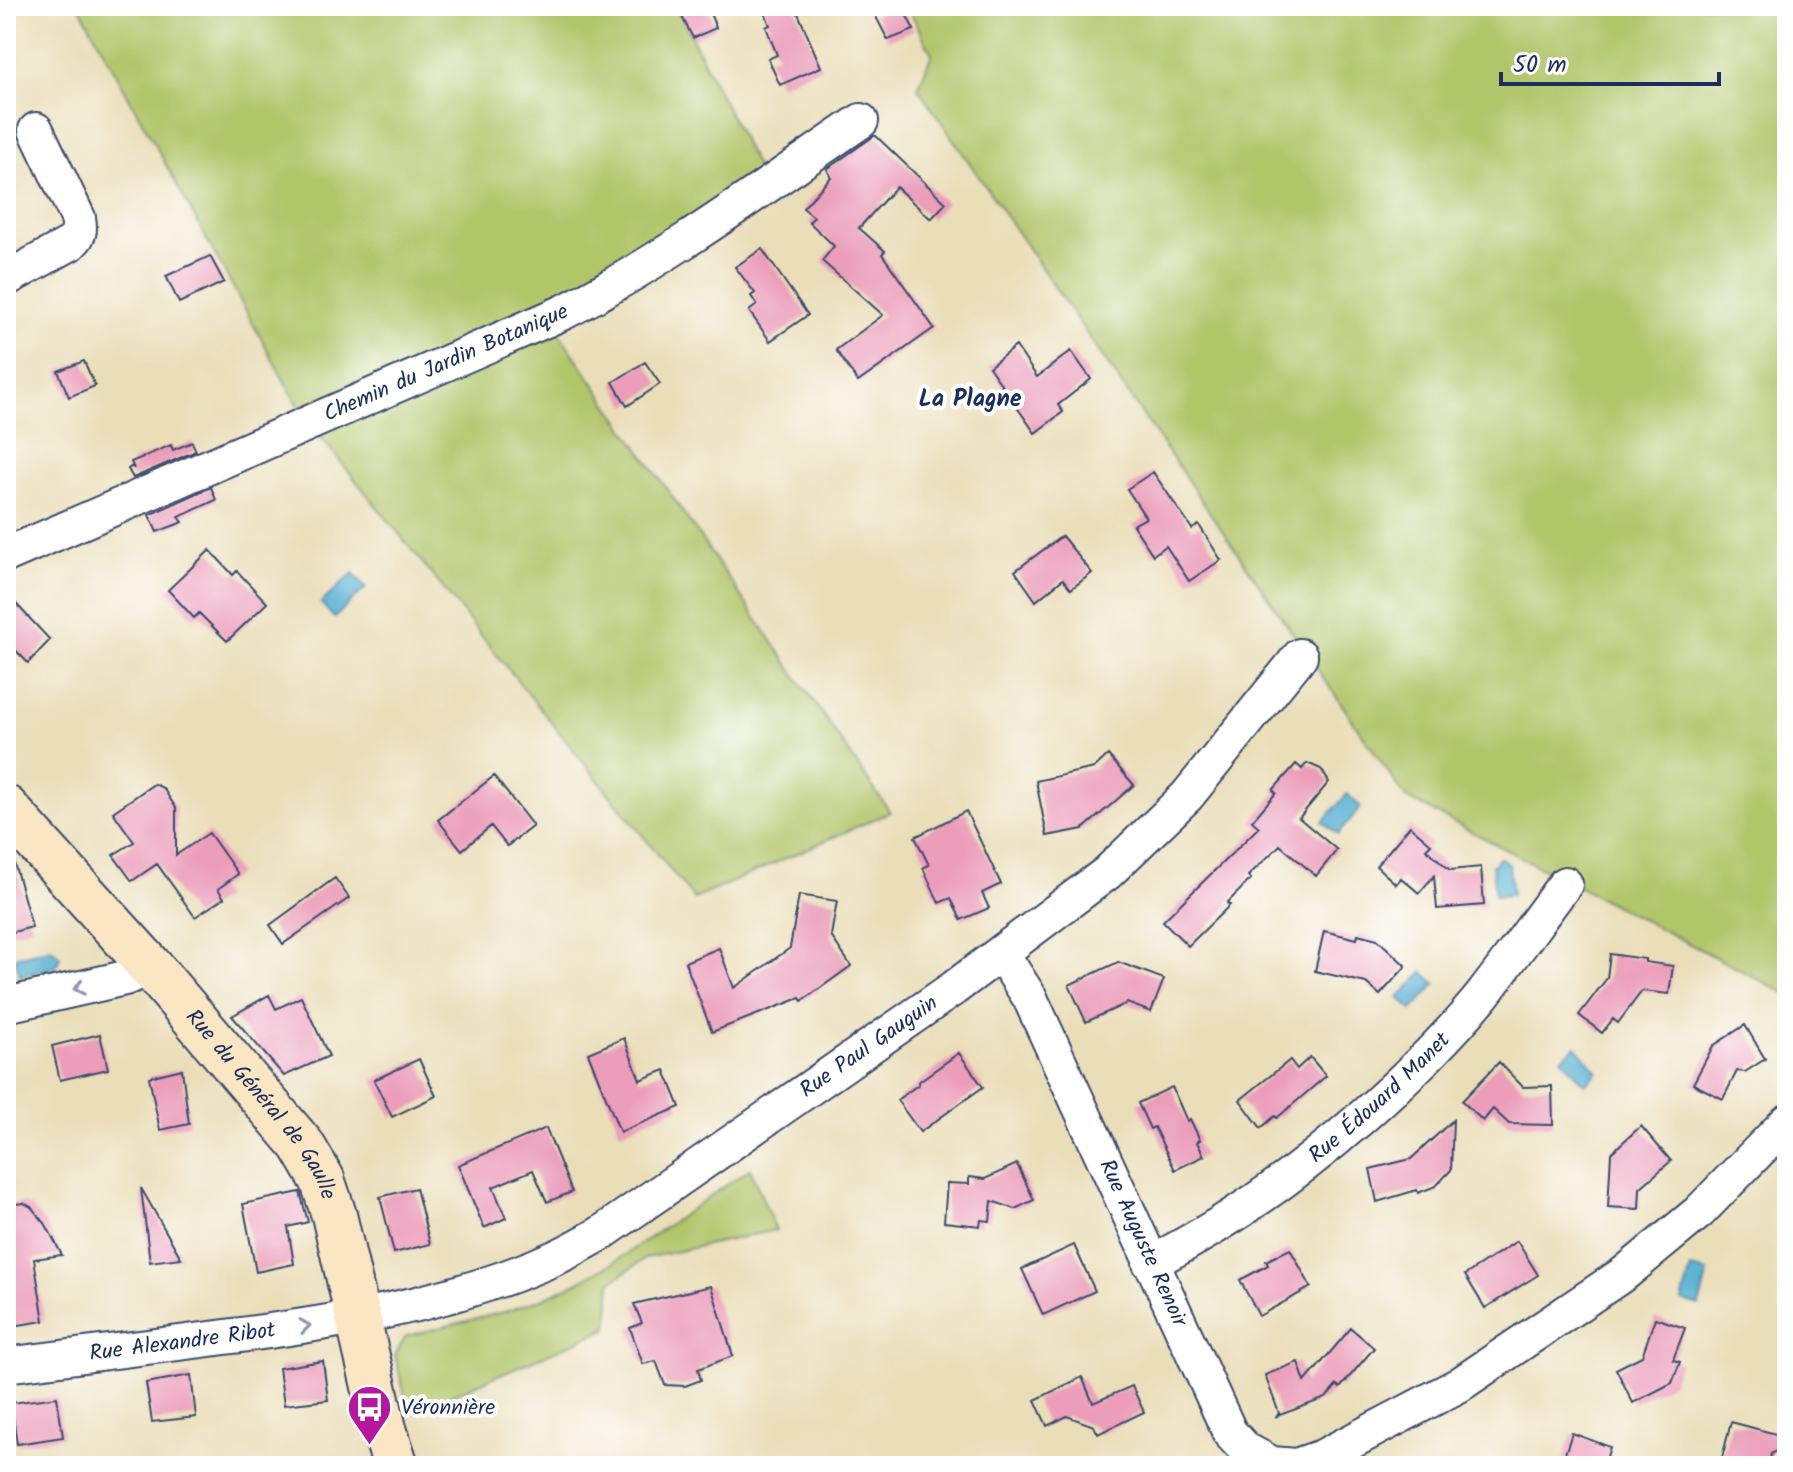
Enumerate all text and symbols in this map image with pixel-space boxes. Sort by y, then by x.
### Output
scale bar [1501,36,1719,86]
text: 50 m [1513,46,1567,85]
street label: Chemin du Jardin Botanique [318,295,574,432]
district label: La Plagne [919,380,1022,419]
one-way arrow [73,979,86,996]
street label: Rue Paul Gauguin [793,987,945,1108]
street label: Rue du Général de Gaulle [176,1002,345,1204]
street label: Rue Édouard Manet [1301,1024,1459,1172]
street label: Rue Auguste Renoir [1089,1154,1197,1334]
street label: Rue Alexandre Ribot [87,1313,278,1372]
one-way arrow [299,1318,312,1335]
bus stop icon: Véronnière [346,1384,394,1447]
place label: Véronnière [401,1391,495,1426]

